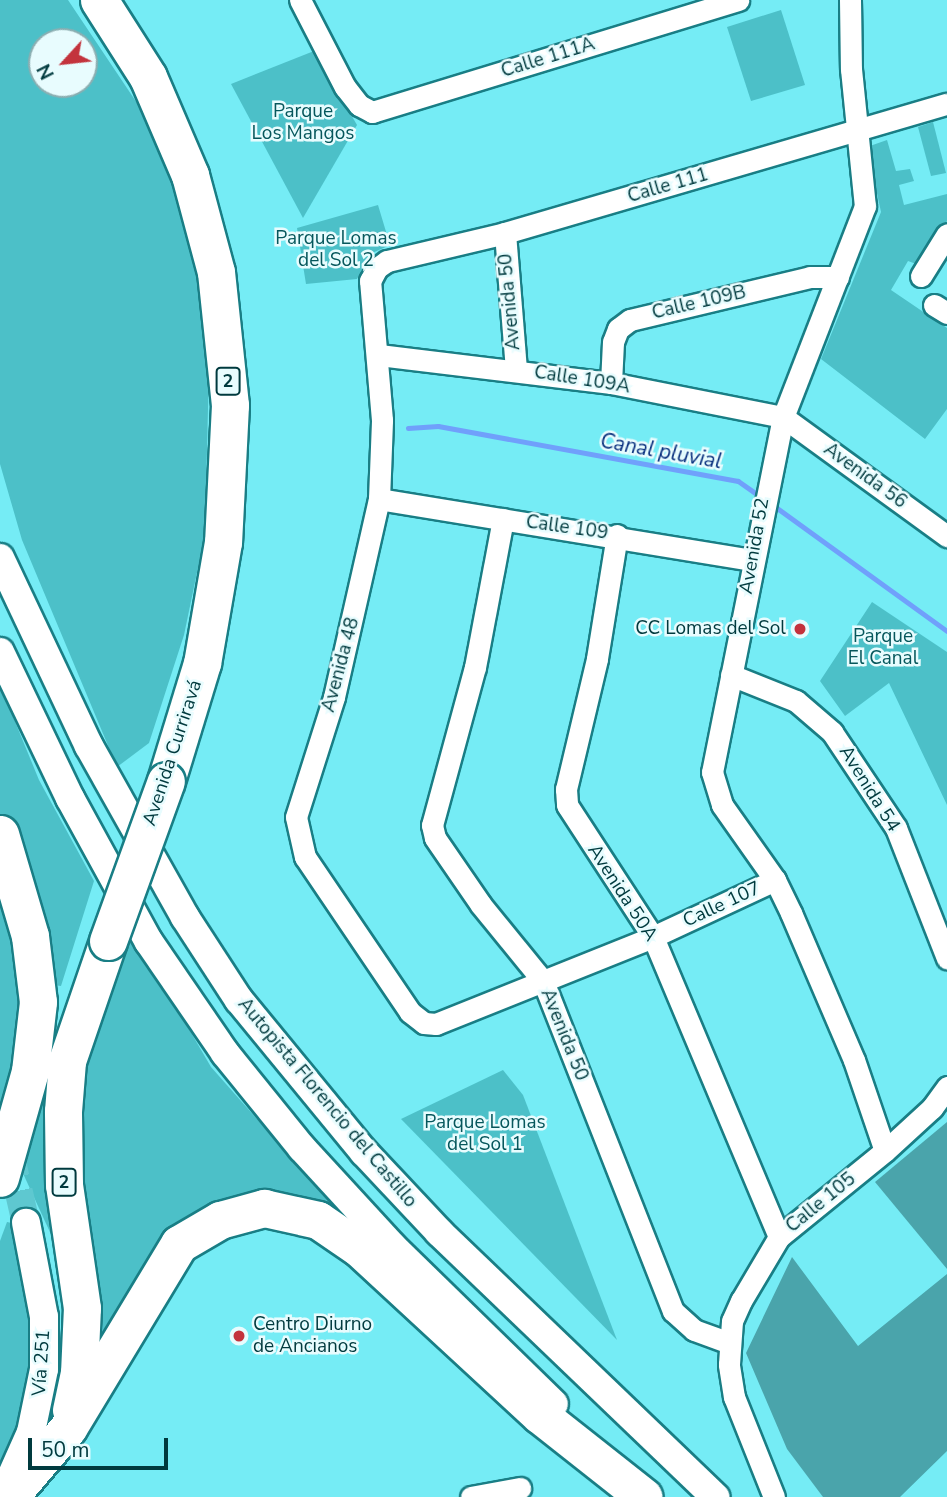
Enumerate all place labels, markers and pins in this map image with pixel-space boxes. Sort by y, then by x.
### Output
place label: CC Lomas del Sol [635,618,786,640]
marker: CC Lomas del Sol [792,621,808,637]
place label: Centro Diurno de Ancianos [253,1314,372,1358]
marker: Centro Diurno de Ancianos [231,1328,247,1344]

